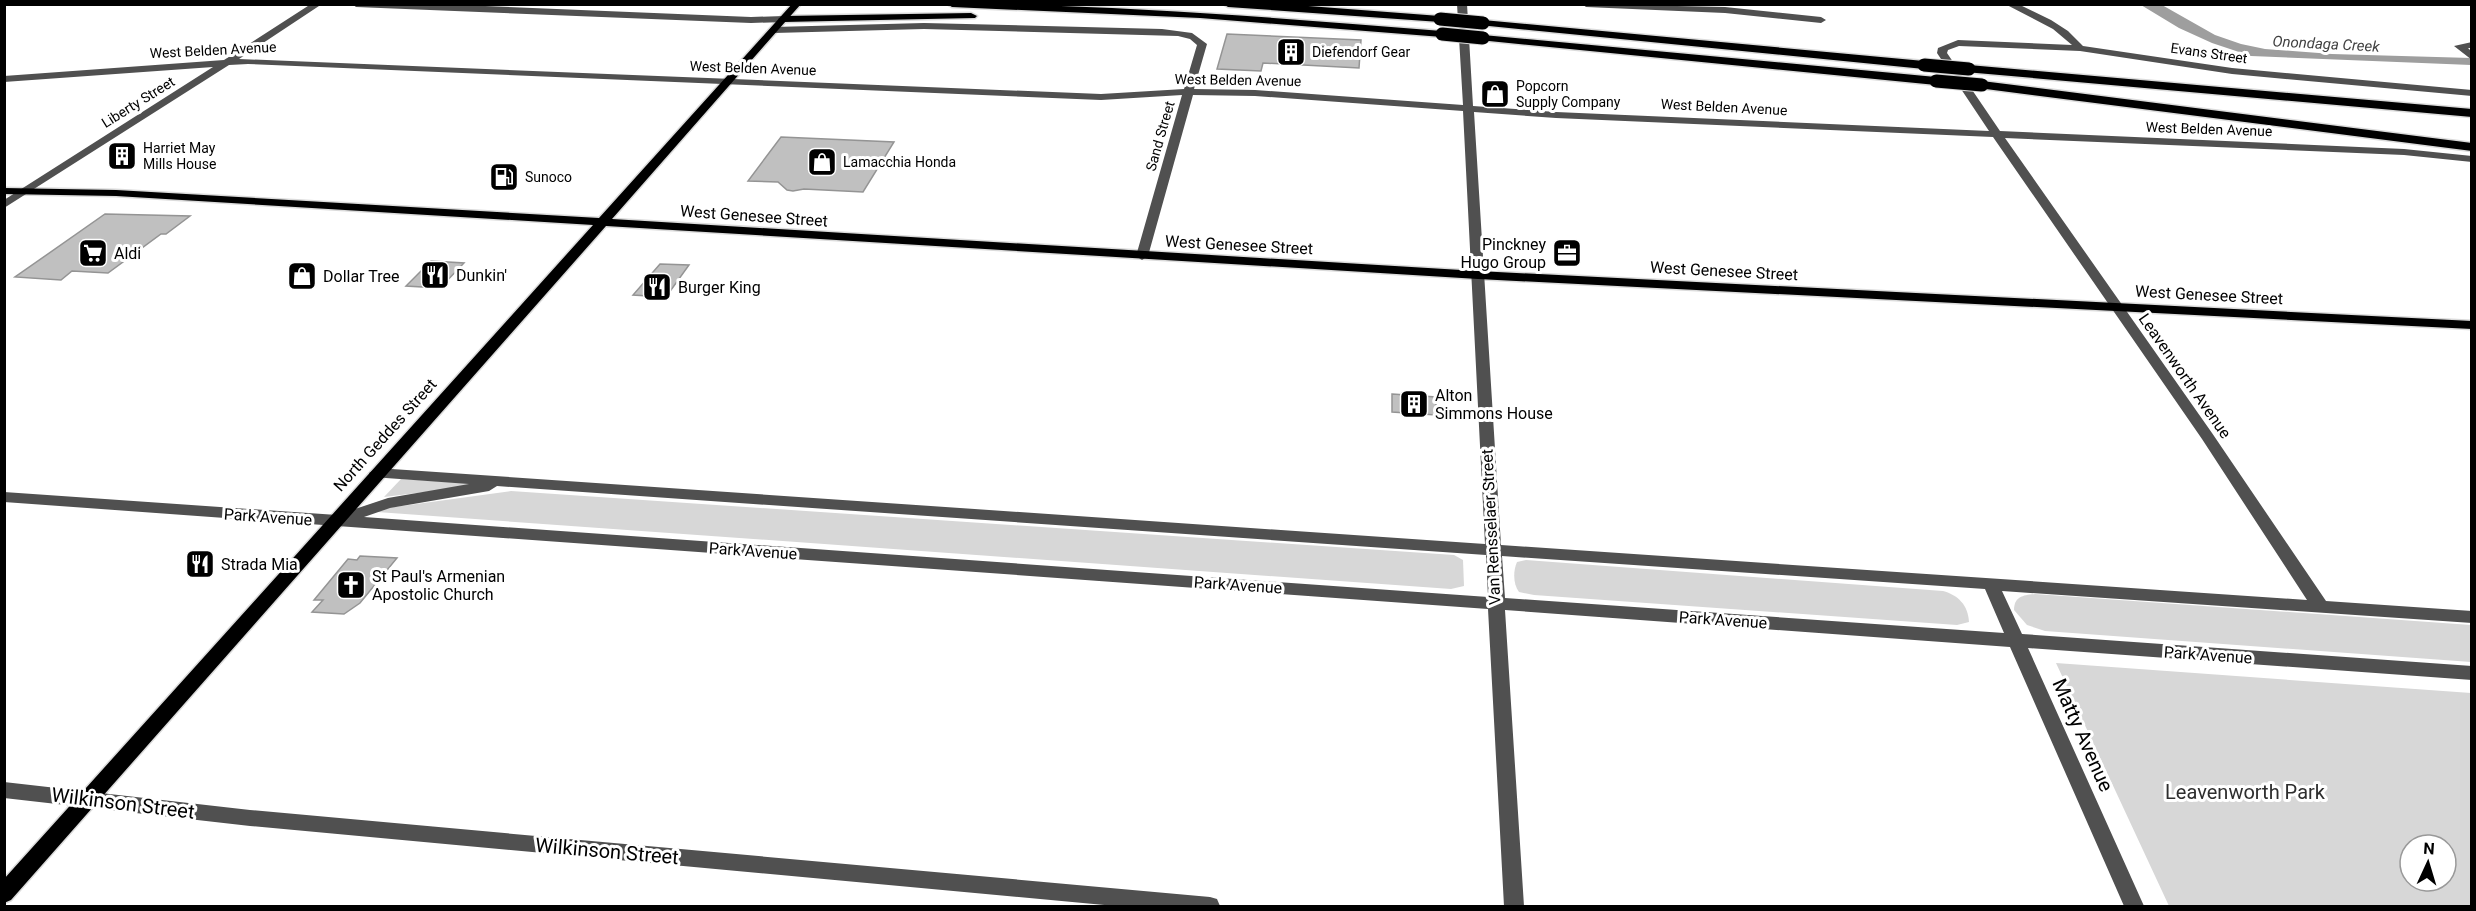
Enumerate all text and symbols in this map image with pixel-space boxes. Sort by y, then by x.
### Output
water label: Onondaga Creek [2272,32,2381,56]
building icon: Diefendorf Gear [1275,36,1307,68]
street label: West Belden Avenue [149,39,277,61]
street label: Evans Street [2170,40,2249,66]
place label: Diefendorf Gear [1312,44,1411,60]
street label: West Belden Avenue [689,58,817,78]
street label: West Belden Avenue [1174,71,1302,89]
street label: Liberty Street [99,73,178,131]
shop icon: Popcorn Supply Company [1479,78,1511,110]
place label: Popcorn Supply Company [1516,78,1621,110]
street label: West Belden Avenue [1660,96,1788,118]
street label: Sand Street [1142,99,1178,173]
street label: West Belden Avenue [2145,119,2273,139]
building icon: Harriet May Mills House [106,140,138,172]
place label: Harriet May Mills House [143,140,216,172]
shop icon: Lamacchia Honda [806,146,838,178]
place label: Lamacchia Honda [843,154,956,170]
fuel station icon: Sunoco [488,161,520,193]
place label: Sunoco [525,169,572,185]
street label: West Genesee Street [680,201,828,231]
street label: West Genesee Street [1165,232,1313,258]
place label: Pinckney Hugo Group [1461,235,1546,272]
supermarket icon: Aldi [77,237,109,269]
office icon: Pinckney Hugo Group [1551,237,1583,269]
place label: Aldi [114,244,141,263]
street label: West Genesee Street [1650,258,1798,284]
restaurant icon: Dunkin' [419,259,451,291]
shop icon: Dollar Tree [286,260,318,292]
place label: Dunkin' [456,266,507,285]
place label: Dollar Tree [323,267,399,286]
restaurant icon: Burger King [641,271,673,303]
place label: Burger King [678,278,761,297]
street label: West Genesee Street [2135,282,2283,308]
street label: Leavenworth Avenue [2135,310,2235,442]
street label: North Geddes Street [330,375,440,495]
place label: Alton Simmons House [1435,386,1553,423]
building icon: Alton Simmons House [1398,388,1430,420]
street label: Van Rensselaer Street [1477,449,1505,605]
street label: Park Avenue [223,504,313,530]
street label: Park Avenue [708,538,798,564]
restaurant icon: Strada Mia [184,548,216,580]
place label: Strada Mia [221,555,298,574]
place label: St Paul's Armenian Apostolic Church [372,567,505,604]
church icon: St Paul's Armenian Apostolic Church [335,569,367,601]
street label: Park Avenue [1193,572,1283,598]
street label: Park Avenue [1678,607,1768,633]
street label: Park Avenue [2163,642,2253,668]
street label: Matty Avenue [2047,675,2119,795]
park label: Leavenworth Park [2165,780,2326,804]
street label: Wilkinson Street [50,782,196,824]
street label: Wilkinson Street [534,833,680,869]
north arrow [2398,833,2458,893]
text: N [2423,839,2435,858]

